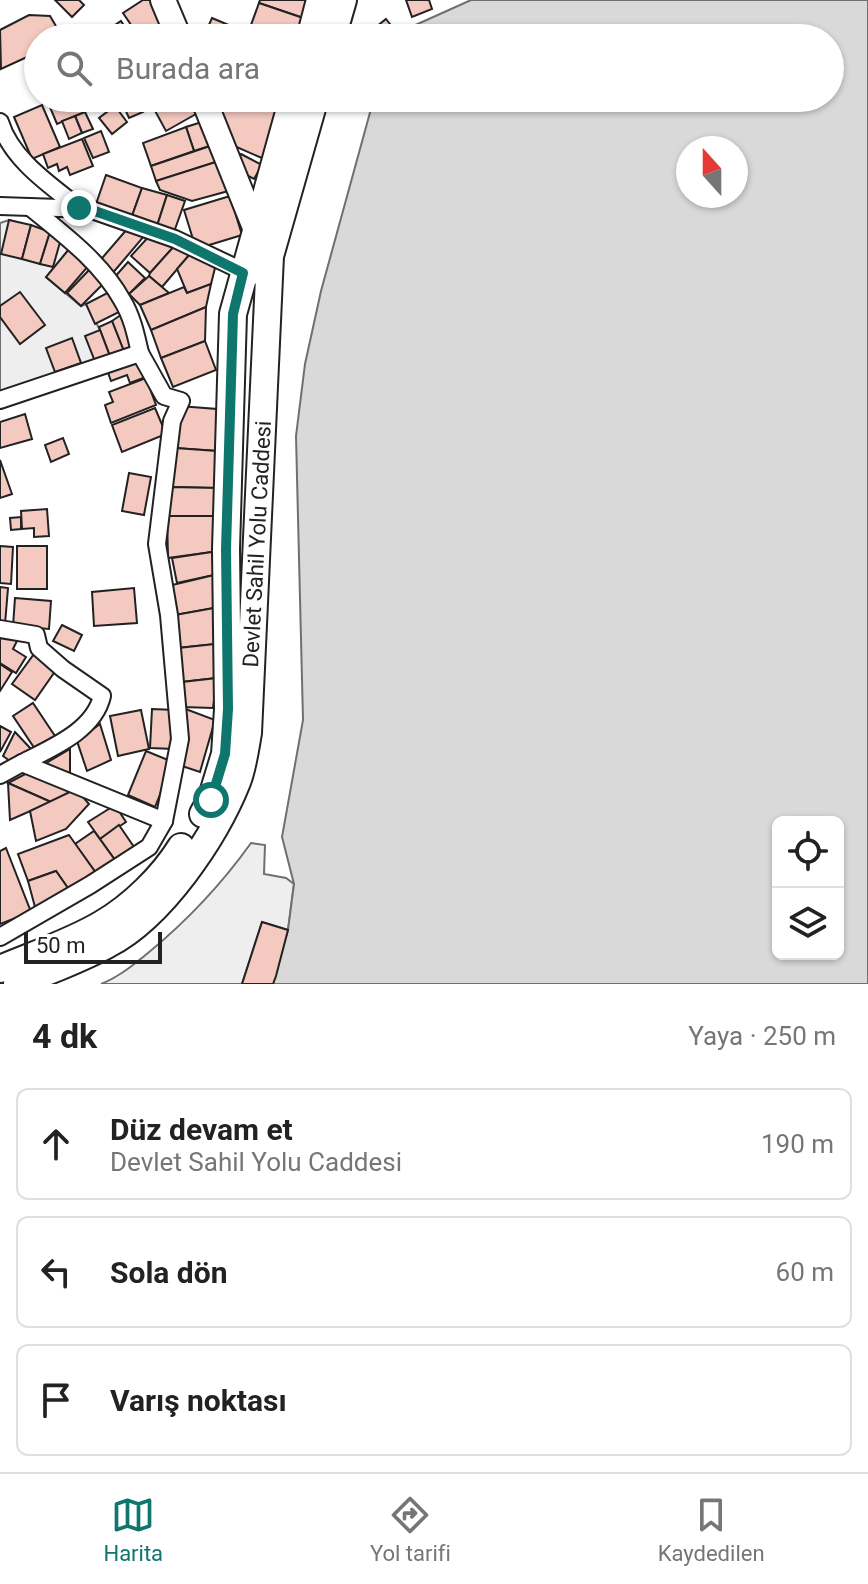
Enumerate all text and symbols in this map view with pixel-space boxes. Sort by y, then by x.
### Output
search box [24,24,844,112]
icon: search [52,46,96,90]
text: Burada ara [116,51,260,86]
north arrow [676,136,748,208]
route end [61,190,97,226]
street label: Devlet Sahil Yolu Caddesi [238,420,276,668]
route start [193,782,229,818]
map controls [772,816,844,960]
button: locate [772,816,844,888]
button: layers [772,888,844,960]
scale bar [24,928,162,964]
text: 50 m [36,933,85,958]
text: 4 dk [32,1016,97,1056]
text: Yaya · 250 m [688,1021,836,1051]
text: Düz devam et [110,1112,293,1147]
icon: ahead [34,1122,78,1166]
text: 190 m [761,1129,834,1159]
text: Devlet Sahil Yolu Caddesi [110,1147,402,1177]
icon: left [34,1250,78,1294]
text: Sola dön [110,1255,228,1290]
text: 60 m [776,1257,834,1287]
icon: arrive [34,1378,78,1422]
text: Varış noktası [110,1383,287,1418]
tab: Harita [103,1493,163,1566]
tab: Yol tarifi [370,1493,451,1566]
tab: Kaydedilen [658,1493,765,1566]

